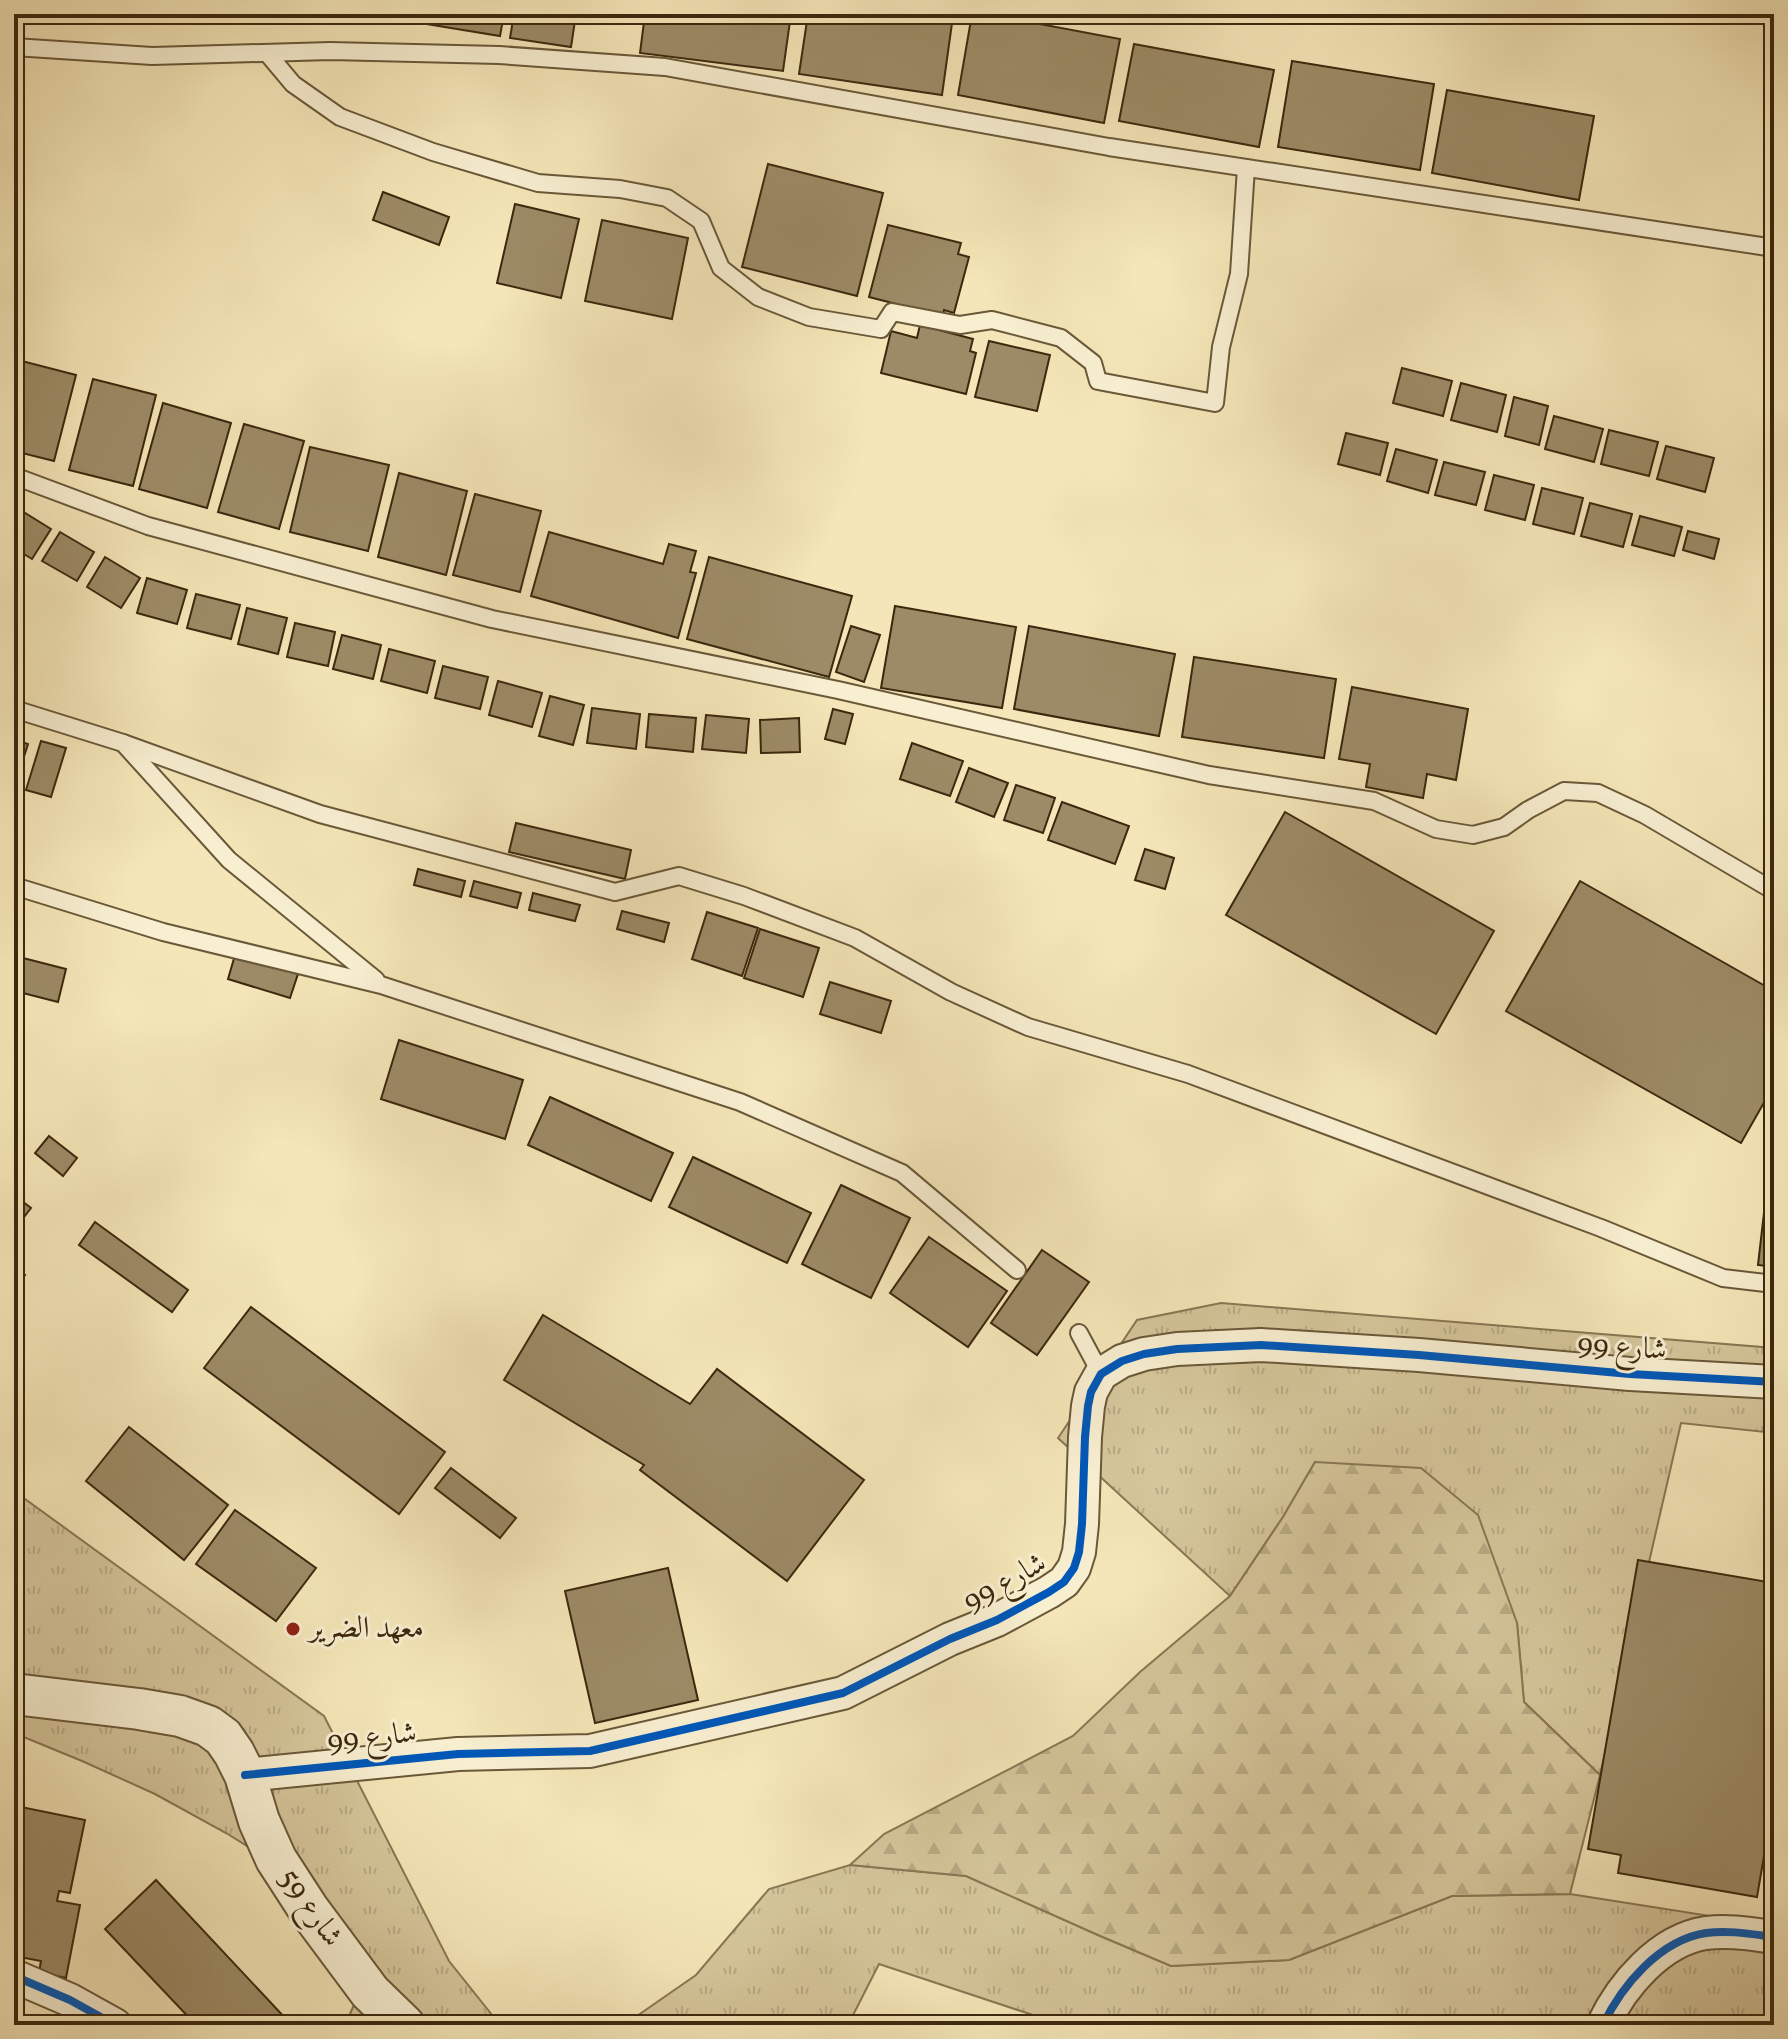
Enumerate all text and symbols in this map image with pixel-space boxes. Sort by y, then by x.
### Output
street label: شارع 99 [1576,1324,1668,1374]
street label: شارع 99 [956,1543,1055,1625]
place label: معهد الضرير [306,1608,424,1650]
marker: معهد الضرير [284,1620,302,1638]
street label: شارع 99 [325,1712,419,1766]
street label: شارع 59 [266,1860,352,1957]

